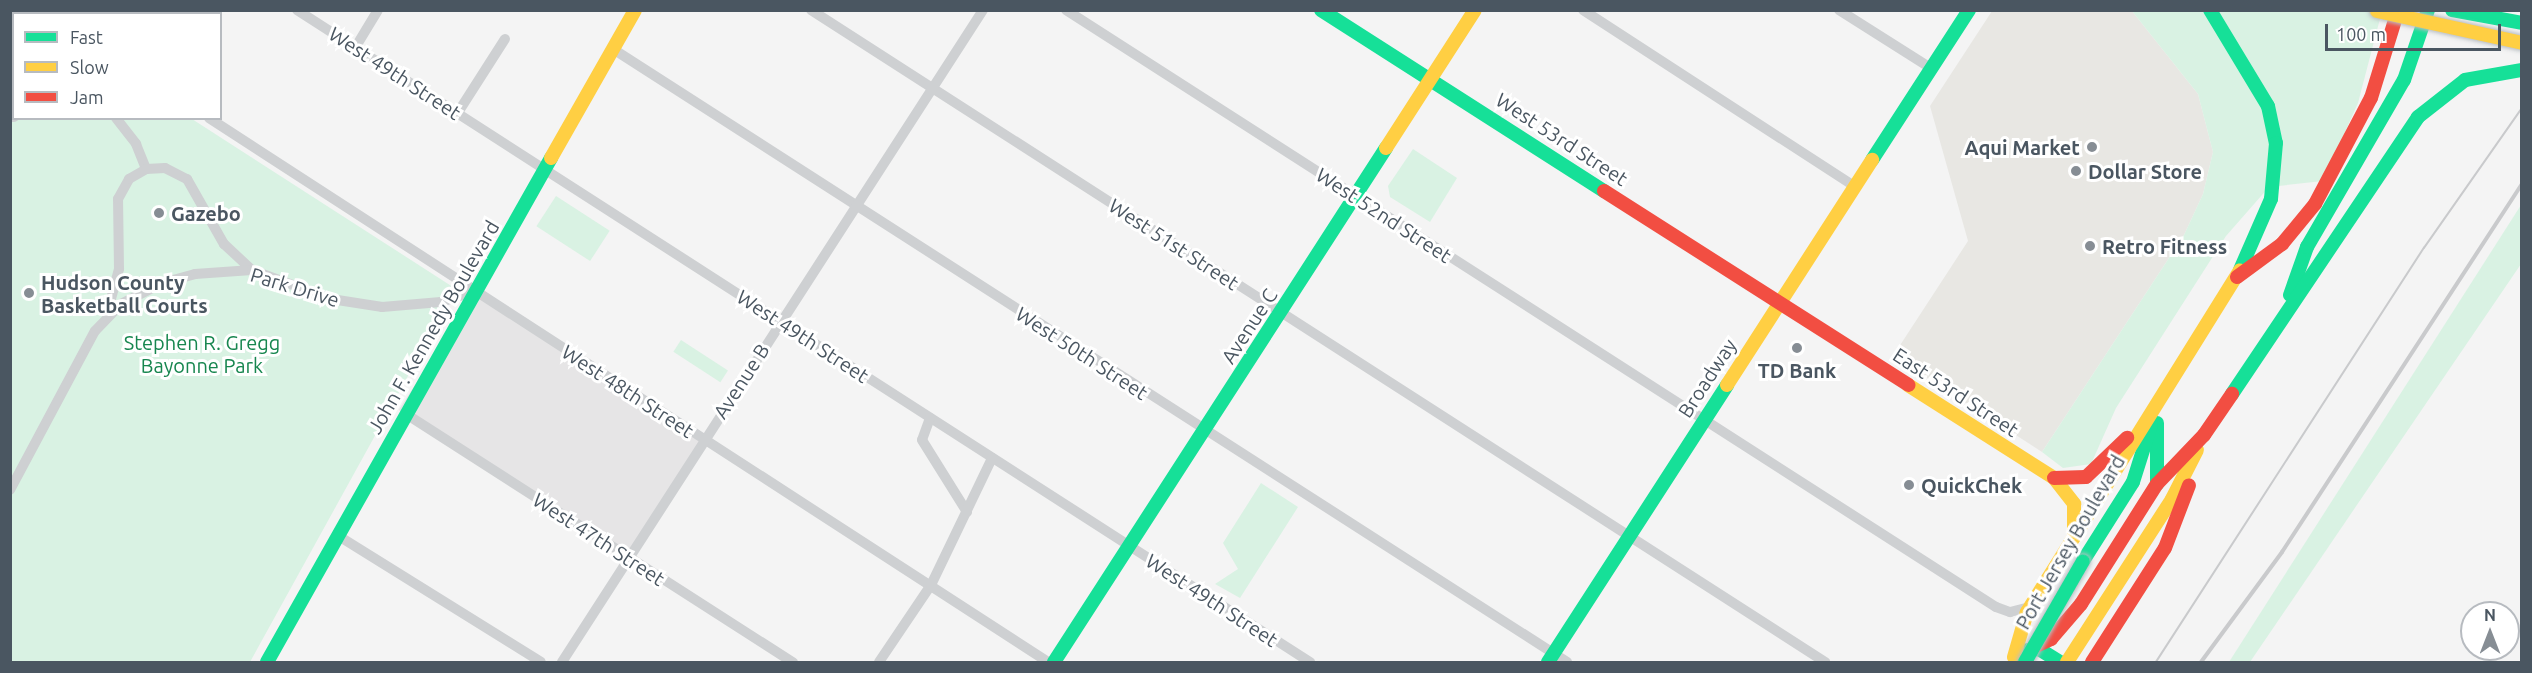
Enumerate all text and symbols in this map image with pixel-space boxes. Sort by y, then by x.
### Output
legend [12,12,222,120]
scale bar [2328,12,2504,50]
street label: West 49th Street [324,21,466,125]
text: 100 m [2336,24,2386,44]
text: Fast [70,27,103,47]
text: Slow [70,57,109,77]
text: Jam [70,87,104,107]
street label: West 53rd Street [1491,87,1633,191]
place label: Aqui Market [1965,135,2080,159]
marker: Aqui Market [2085,140,2099,154]
place label: Dollar Store [2088,159,2202,183]
street label: West 52nd Street [1312,162,1456,268]
marker: Dollar Store [2069,164,2083,178]
street label: West 51st Street [1105,193,1243,295]
place label: Gazebo [171,201,241,225]
marker: Gazebo [152,206,166,220]
street label: John F. Kennedy Boulevard [362,216,504,438]
place label: Retro Fitness [2102,234,2227,258]
marker: Retro Fitness [2083,239,2097,253]
street label: Park Drive [248,262,342,312]
place label: Hudson County Basketball Courts [41,270,208,317]
street label: West 49th Street [732,284,874,388]
street label: Avenue C [1216,284,1282,368]
marker: Hudson County Basketball Courts [22,286,36,300]
street label: West 50th Street [1011,301,1153,405]
park label: Stephen R. Gregg Bayonne Park [124,330,280,377]
street label: Broadway [1673,334,1741,422]
street label: West 48th Street [557,339,699,443]
street label: Avenue B [708,339,774,423]
marker: TD Bank [1790,341,1804,355]
street label: East 53rd Street [1889,342,2023,442]
place label: TD Bank [1758,358,1836,382]
street label: Port Jersey Boulevard [2010,451,2130,633]
place label: QuickChek [1921,473,2022,497]
marker: QuickChek [1902,478,1916,492]
street label: West 47th Street [528,487,670,591]
street label: West 49th Street [1141,548,1283,652]
north arrow [2460,601,2520,661]
text: N [2484,606,2496,624]

